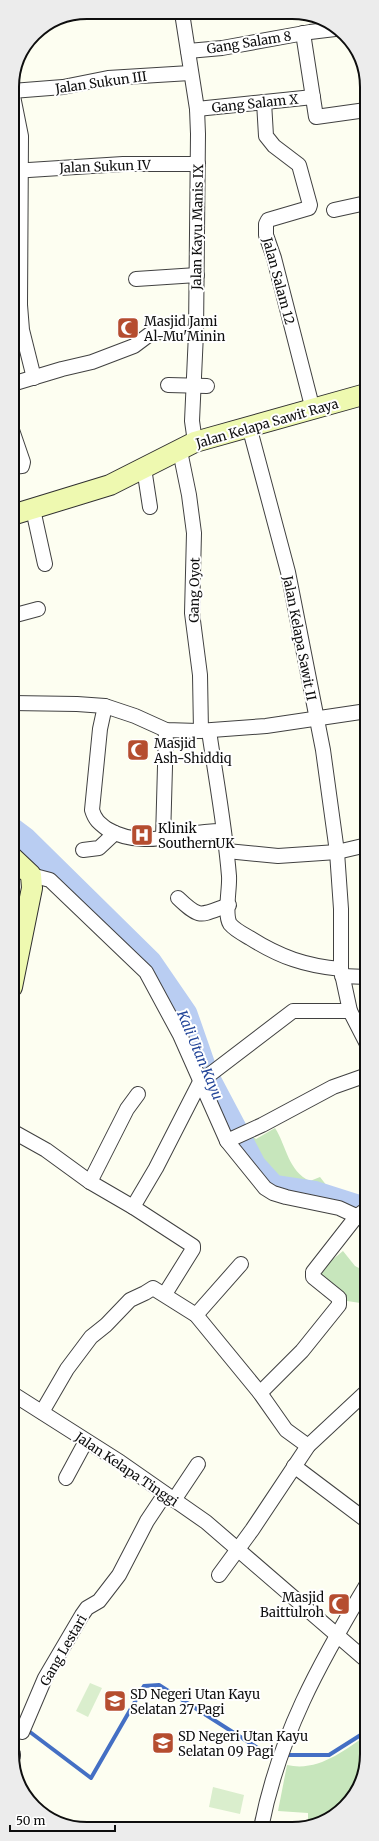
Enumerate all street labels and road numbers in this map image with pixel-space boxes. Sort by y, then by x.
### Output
street label: Gang Salam 8 [206,27,293,58]
street label: Jalan Sukun III [53,68,148,97]
street label: Gang Salam X [211,90,300,117]
street label: Jalan Sukun IV [58,156,151,177]
street label: Jalan Kayu Manis IX [188,163,207,291]
street label: Jalan Salam 12 [258,235,298,327]
street label: Jalan Kelapa Sawit Raya [193,395,340,452]
street label: Gang Oyot [185,557,204,623]
street label: Jalan Kelapa Sawit II [279,573,320,702]
street label: Jalan Kelapa Tinggi [71,1428,182,1510]
street label: Gang Lestari [36,1612,91,1689]

